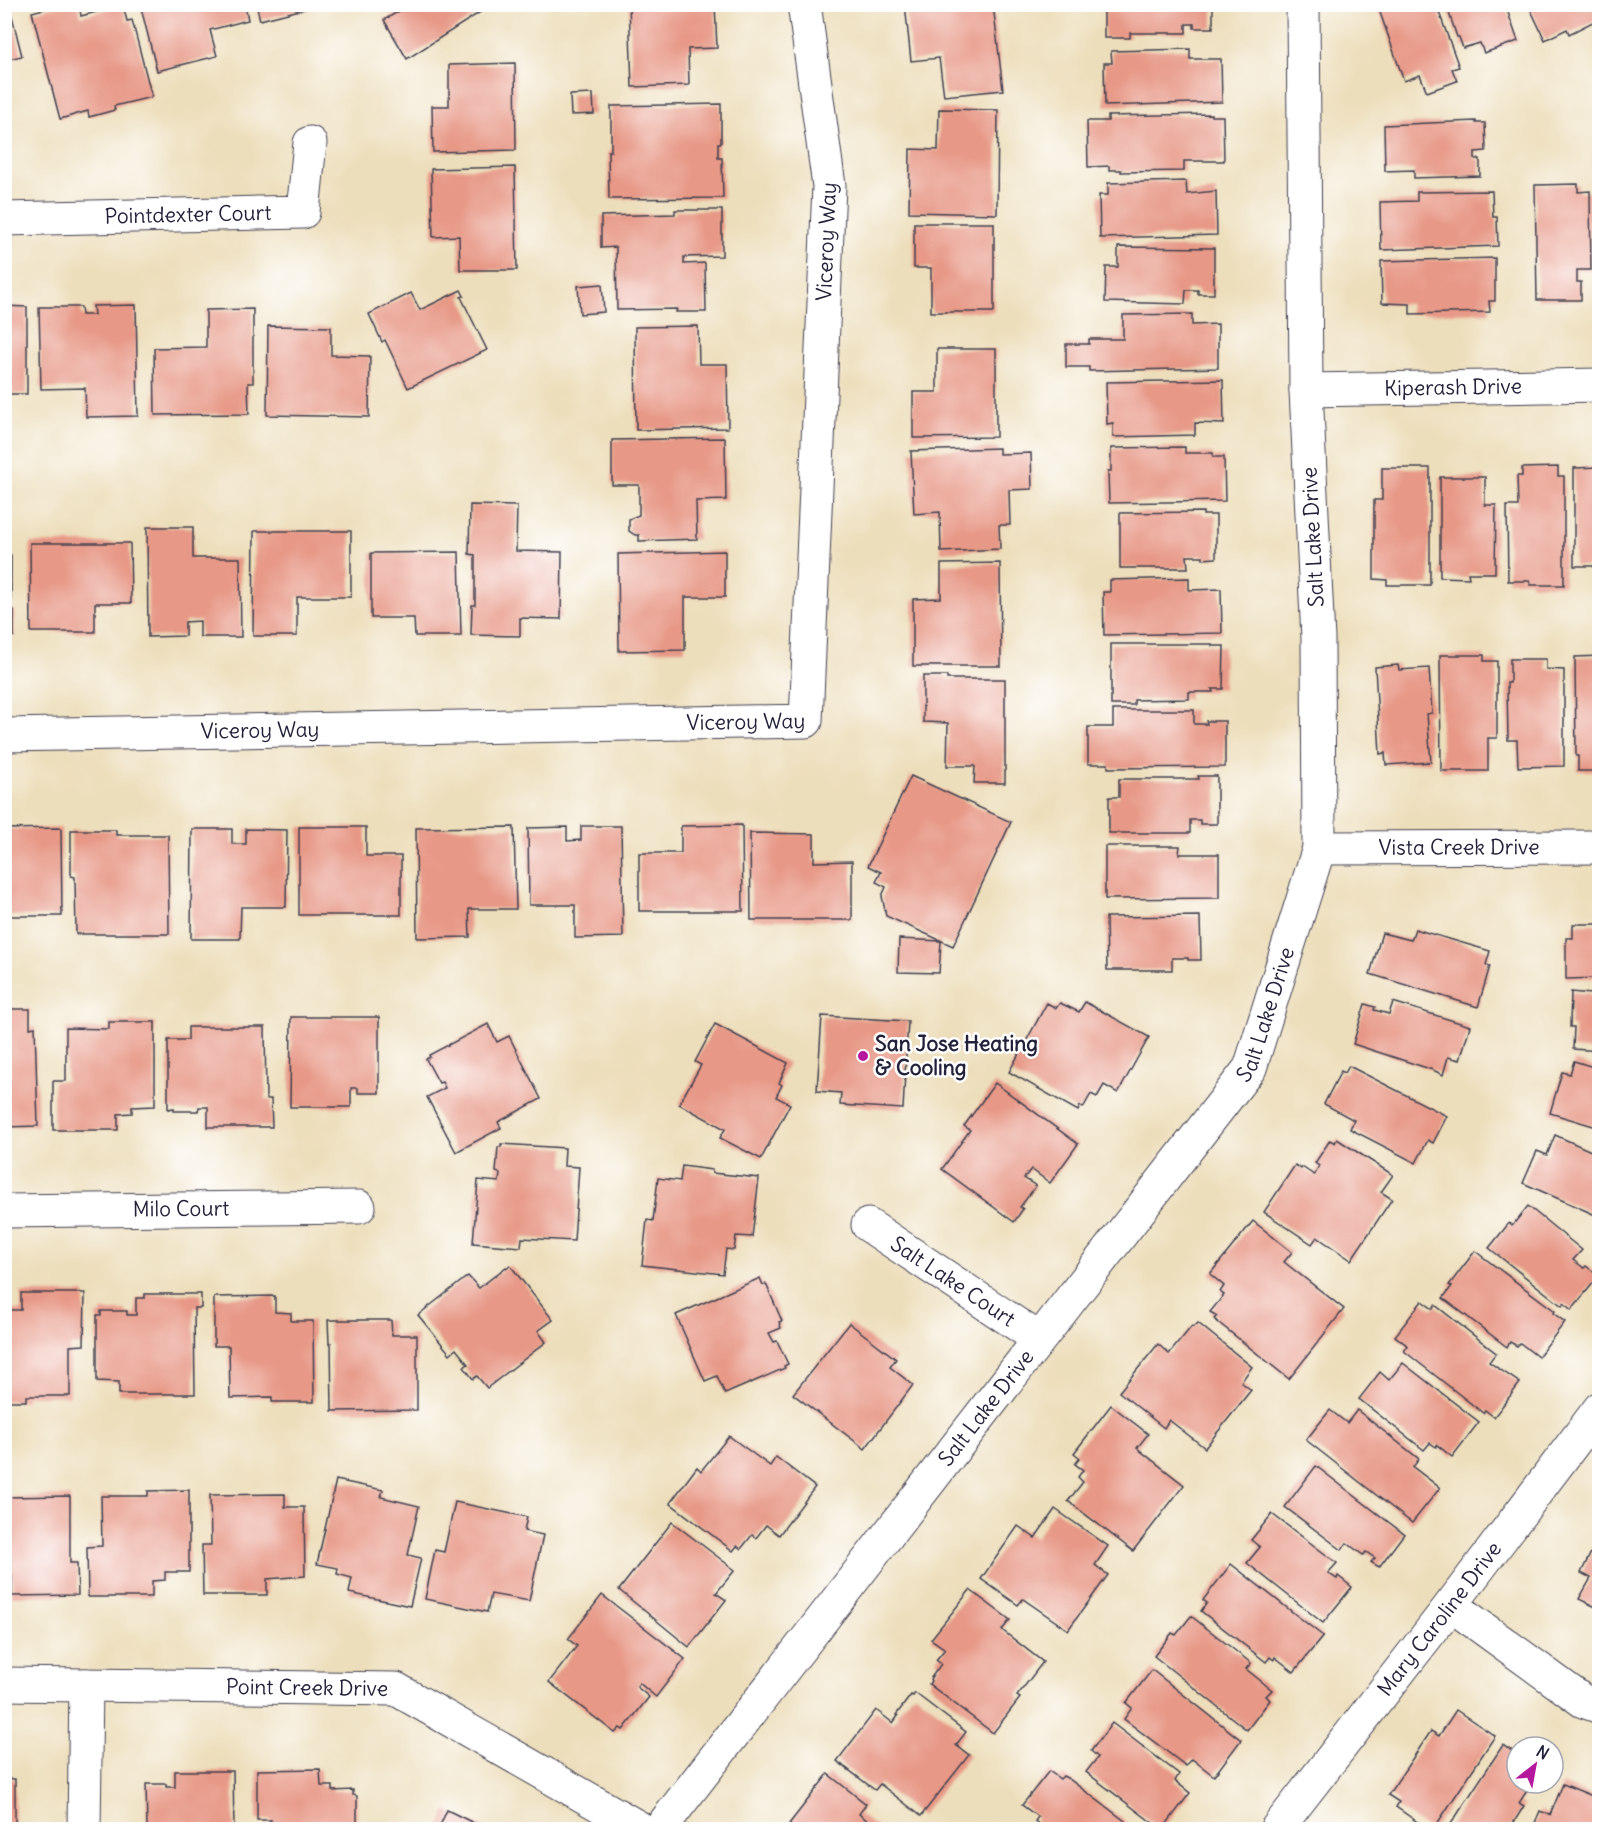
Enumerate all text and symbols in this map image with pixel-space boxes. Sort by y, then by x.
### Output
street label: Viceroy Way [810,182,842,301]
street label: Pointdexter Court [104,199,272,230]
street label: Kiperash Drive [1384,372,1522,402]
street label: Salt Lake Drive [1295,466,1330,608]
street label: Viceroy Way [686,707,806,736]
street label: Viceroy Way [200,715,320,745]
street label: Vista Creek Drive [1378,833,1540,861]
street label: Salt Lake Drive [1230,944,1300,1087]
place label: San Jose Heating & Cooling [875,1030,1038,1081]
marker: San Jose Heating & Cooling [856,1049,870,1063]
street label: Milo Court [133,1194,229,1223]
street label: Salt Lake Court [886,1230,1021,1332]
street label: Salt Lake Drive [932,1344,1040,1471]
street label: Mary Caroline Drive [1371,1536,1507,1701]
street label: Point Creek Drive [226,1673,388,1702]
north arrow [1505,1735,1565,1795]
text: N [1533,1741,1553,1764]

